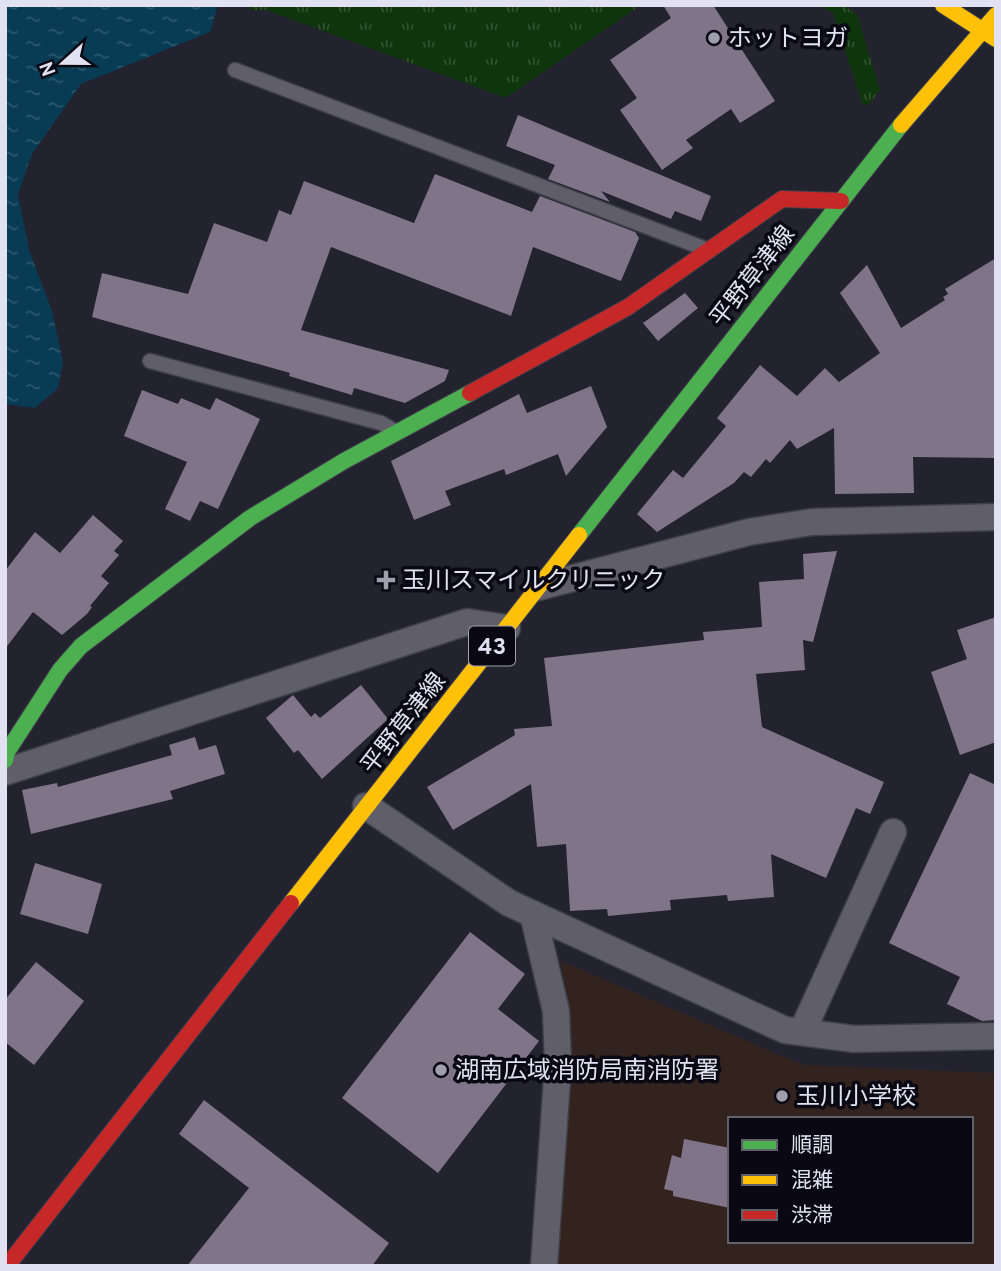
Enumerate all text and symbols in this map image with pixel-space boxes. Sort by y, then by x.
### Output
place label: ホットヨガ [728,25,848,55]
north arrow [28,28,98,98]
marker: ホットヨガ [706,30,722,46]
text: N [35,58,63,79]
street label: 平野草津線 [705,221,802,334]
place label: 玉川スマイルクリニック [402,567,665,597]
marker: 玉川スマイルクリニック [376,570,396,590]
road number: 43 [469,626,515,666]
street label: 平野草津線 [356,668,453,781]
place label: 湖南広域消防局南消防署 [455,1057,719,1087]
marker: 湖南広域消防局南消防署 [433,1062,449,1078]
place label: 玉川小学校 [796,1083,916,1113]
marker: 玉川小学校 [774,1088,790,1104]
legend [728,1117,973,1243]
text: 順調 [791,1133,833,1160]
text: 混雑 [791,1168,833,1195]
text: 渋滞 [791,1203,833,1230]

